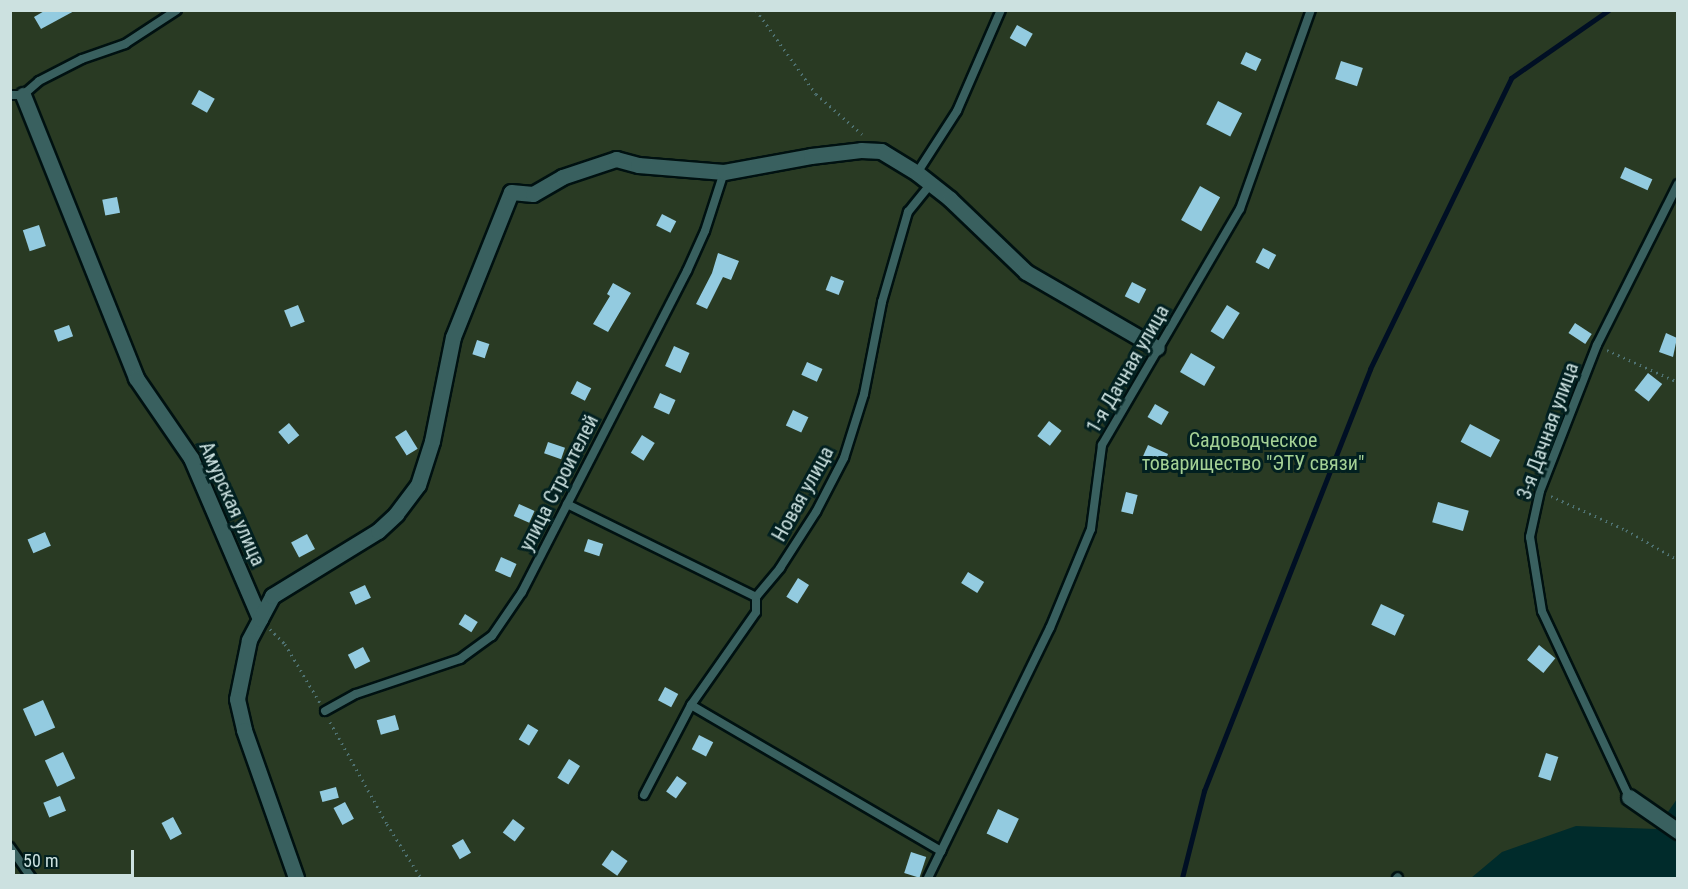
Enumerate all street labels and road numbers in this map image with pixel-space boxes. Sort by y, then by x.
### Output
street label: 1-я Дачная улица [1082,301,1174,437]
street label: 3-я Дачная улица [1512,359,1584,503]
street label: улица Строителей [514,411,604,555]
street label: Амурская улица [194,438,270,570]
street label: Новая улица [767,442,839,546]

